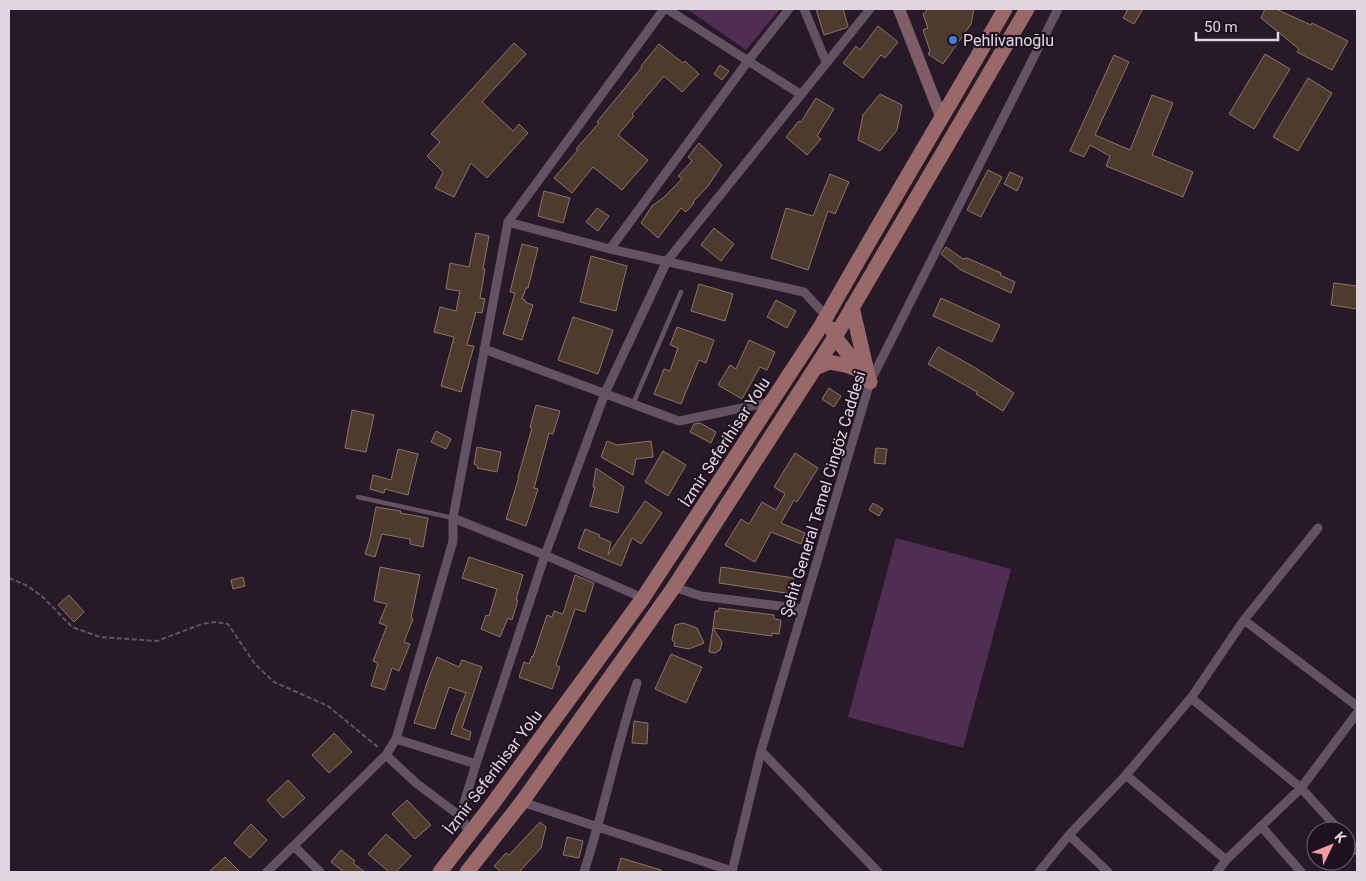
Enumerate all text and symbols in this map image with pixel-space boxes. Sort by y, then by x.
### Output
scale bar [1196,10,1278,42]
text: 50 m [1204,18,1238,36]
place label: Pehlivanoğlu [963,31,1054,50]
marker: Pehlivanoğlu [947,34,959,46]
street label: Şehit General Temel Cingöz Caddesi [776,369,870,619]
street label: İzmir Seferihisar Yolu [676,374,774,510]
street label: İzmir Seferihisar Yolu [440,706,546,838]
north arrow [1306,821,1356,871]
text: K [1332,828,1349,846]

